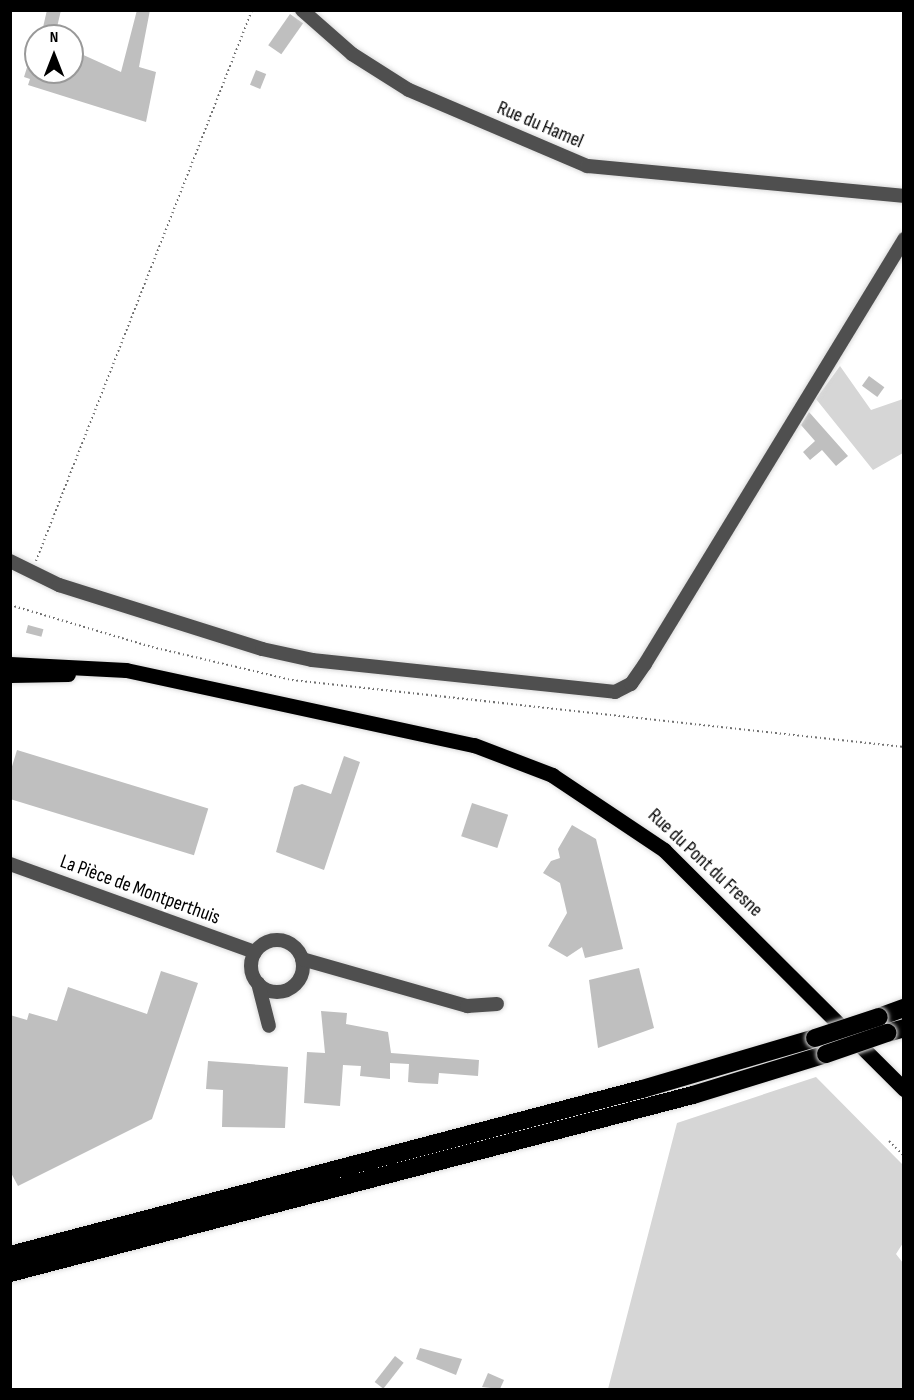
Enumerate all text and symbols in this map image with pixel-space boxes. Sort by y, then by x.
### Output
north arrow [24,24,84,84]
text: N [50,28,58,47]
street label: Rue du Hamel [493,96,587,154]
street label: Rue du Pont du Fresne [643,804,767,922]
street label: La Pièce de Montperthuis [57,850,223,930]

